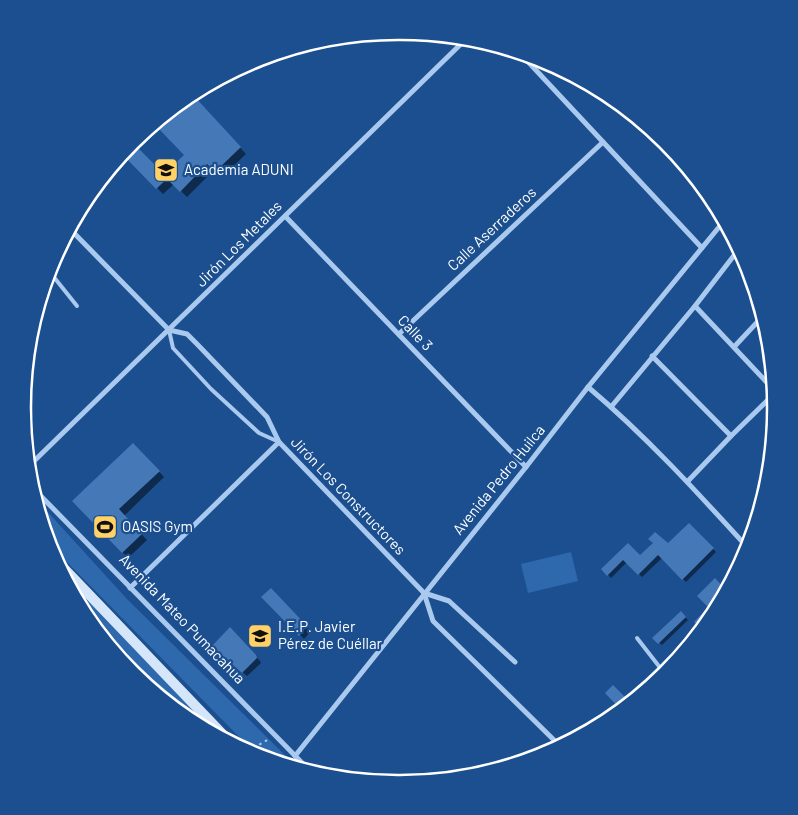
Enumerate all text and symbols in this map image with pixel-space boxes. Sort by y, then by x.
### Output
school or university icon: Academia ADUNI [153,157,179,183]
place label: Academia ADUNI [184,160,294,178]
street label: Calle Aserraderos [443,183,539,274]
street label: Jirón Los Metales [192,197,285,290]
street label: Calle 3 [395,311,437,354]
street label: Avenida Pedro Huilca [448,421,548,538]
street label: Jirón Los Constructores [288,433,410,558]
sports icon: OASIS Gym [92,514,118,540]
place label: OASIS Gym [122,517,193,535]
street label: Avenida Mateo Pumacahua [116,550,249,687]
place label: I.E.P. Javier Pérez de Cuéllar [278,617,383,652]
school or university icon: I.E.P. Javier Pérez de Cuéllar [247,623,273,649]

